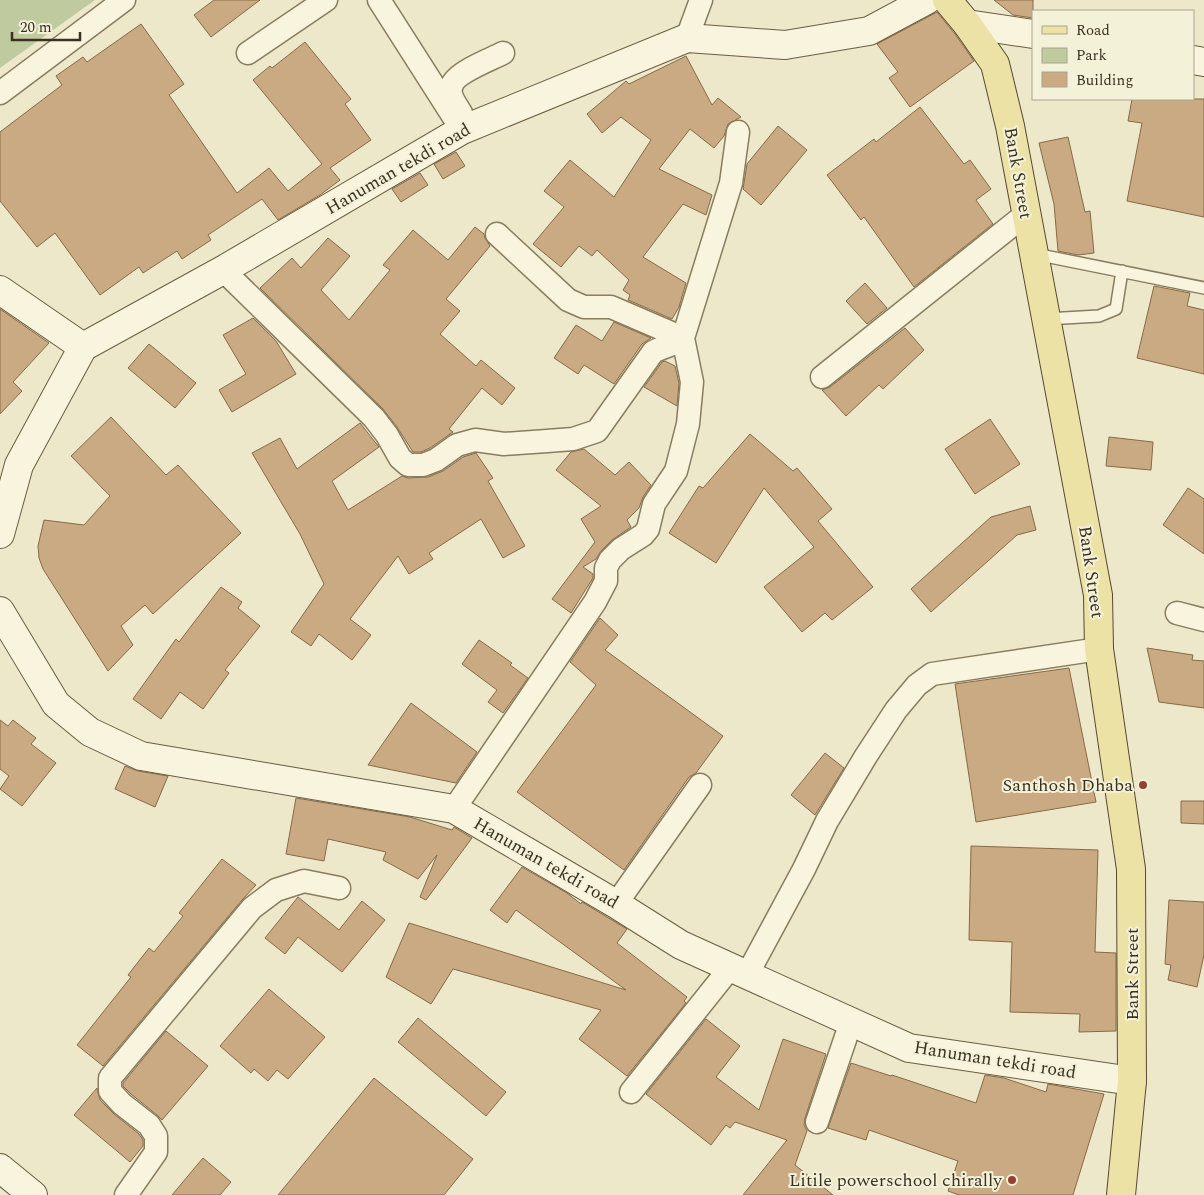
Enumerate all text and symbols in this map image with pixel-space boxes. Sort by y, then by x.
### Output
scale bar [12,10,80,42]
legend [1032,10,1194,100]
text: 20 m [20,16,52,39]
text: Road [1076,19,1110,42]
text: Park [1076,44,1107,67]
text: Building [1076,69,1133,92]
street label: Hanuman tekdi road [320,116,476,222]
street label: Bank Street [997,125,1039,221]
street label: Bank Street [1071,524,1111,620]
place label: Santhosh Dhaba [1002,772,1133,799]
marker: Santhosh Dhaba [1137,779,1149,791]
street label: Hanuman tekdi road [468,810,624,916]
street label: Bank Street [1119,928,1146,1020]
street label: Hanuman tekdi road [912,1034,1078,1086]
place label: Litile powerschool chirally [789,1167,1003,1194]
marker: Litile powerschool chirally [1006,1174,1018,1186]

